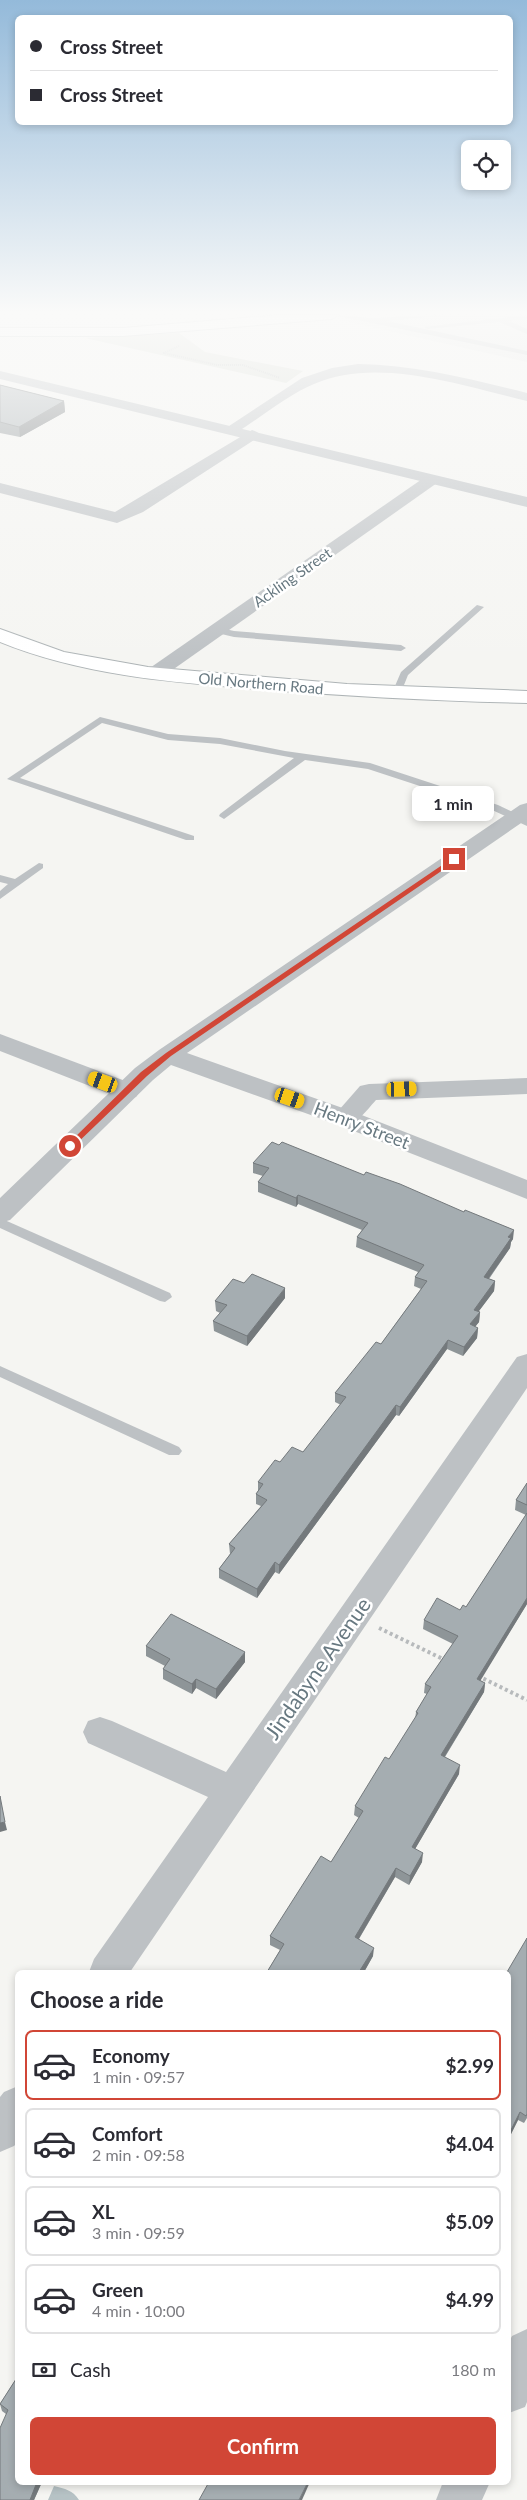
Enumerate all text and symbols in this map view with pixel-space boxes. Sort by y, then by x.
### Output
text: Cross Street [60,35,163,58]
text: Cross Street [60,83,163,106]
map controls [461,140,511,190]
button: locate [461,140,511,190]
street label: Ackling Street [249,543,335,611]
street label: Old Northern Road [198,669,324,697]
callout: 1 min [413,786,495,822]
text: 1 min [433,794,473,813]
route end [443,848,465,870]
car [86,1070,119,1094]
car [386,1081,417,1097]
car [273,1086,306,1110]
street label: Henry Street [311,1097,413,1153]
route start [59,1135,81,1157]
street label: Jindabyne Avenue [259,1592,375,1744]
text: Choose a ride [30,1986,164,2013]
icon: car [32,2043,77,2088]
text: Economy [92,2044,170,2067]
text: $2.99 [445,2054,494,2077]
text: 1 min · 09:57 [92,2067,185,2086]
icon: car [32,2121,77,2166]
text: Comfort [92,2122,163,2145]
text: $4.04 [445,2132,494,2155]
text: 2 min · 09:58 [92,2145,185,2164]
icon: car [32,2199,77,2244]
text: XL [92,2200,115,2223]
text: $5.09 [445,2210,494,2233]
text: 3 min · 09:59 [92,2223,185,2242]
icon: car [32,2277,77,2322]
text: Green [92,2278,143,2301]
text: $4.99 [445,2288,494,2311]
text: 4 min · 10:00 [92,2301,185,2320]
icon: cash [30,2356,58,2384]
text: Cash [70,2358,111,2381]
text: 180 m [451,2360,496,2379]
button: Confirm [30,2417,496,2475]

